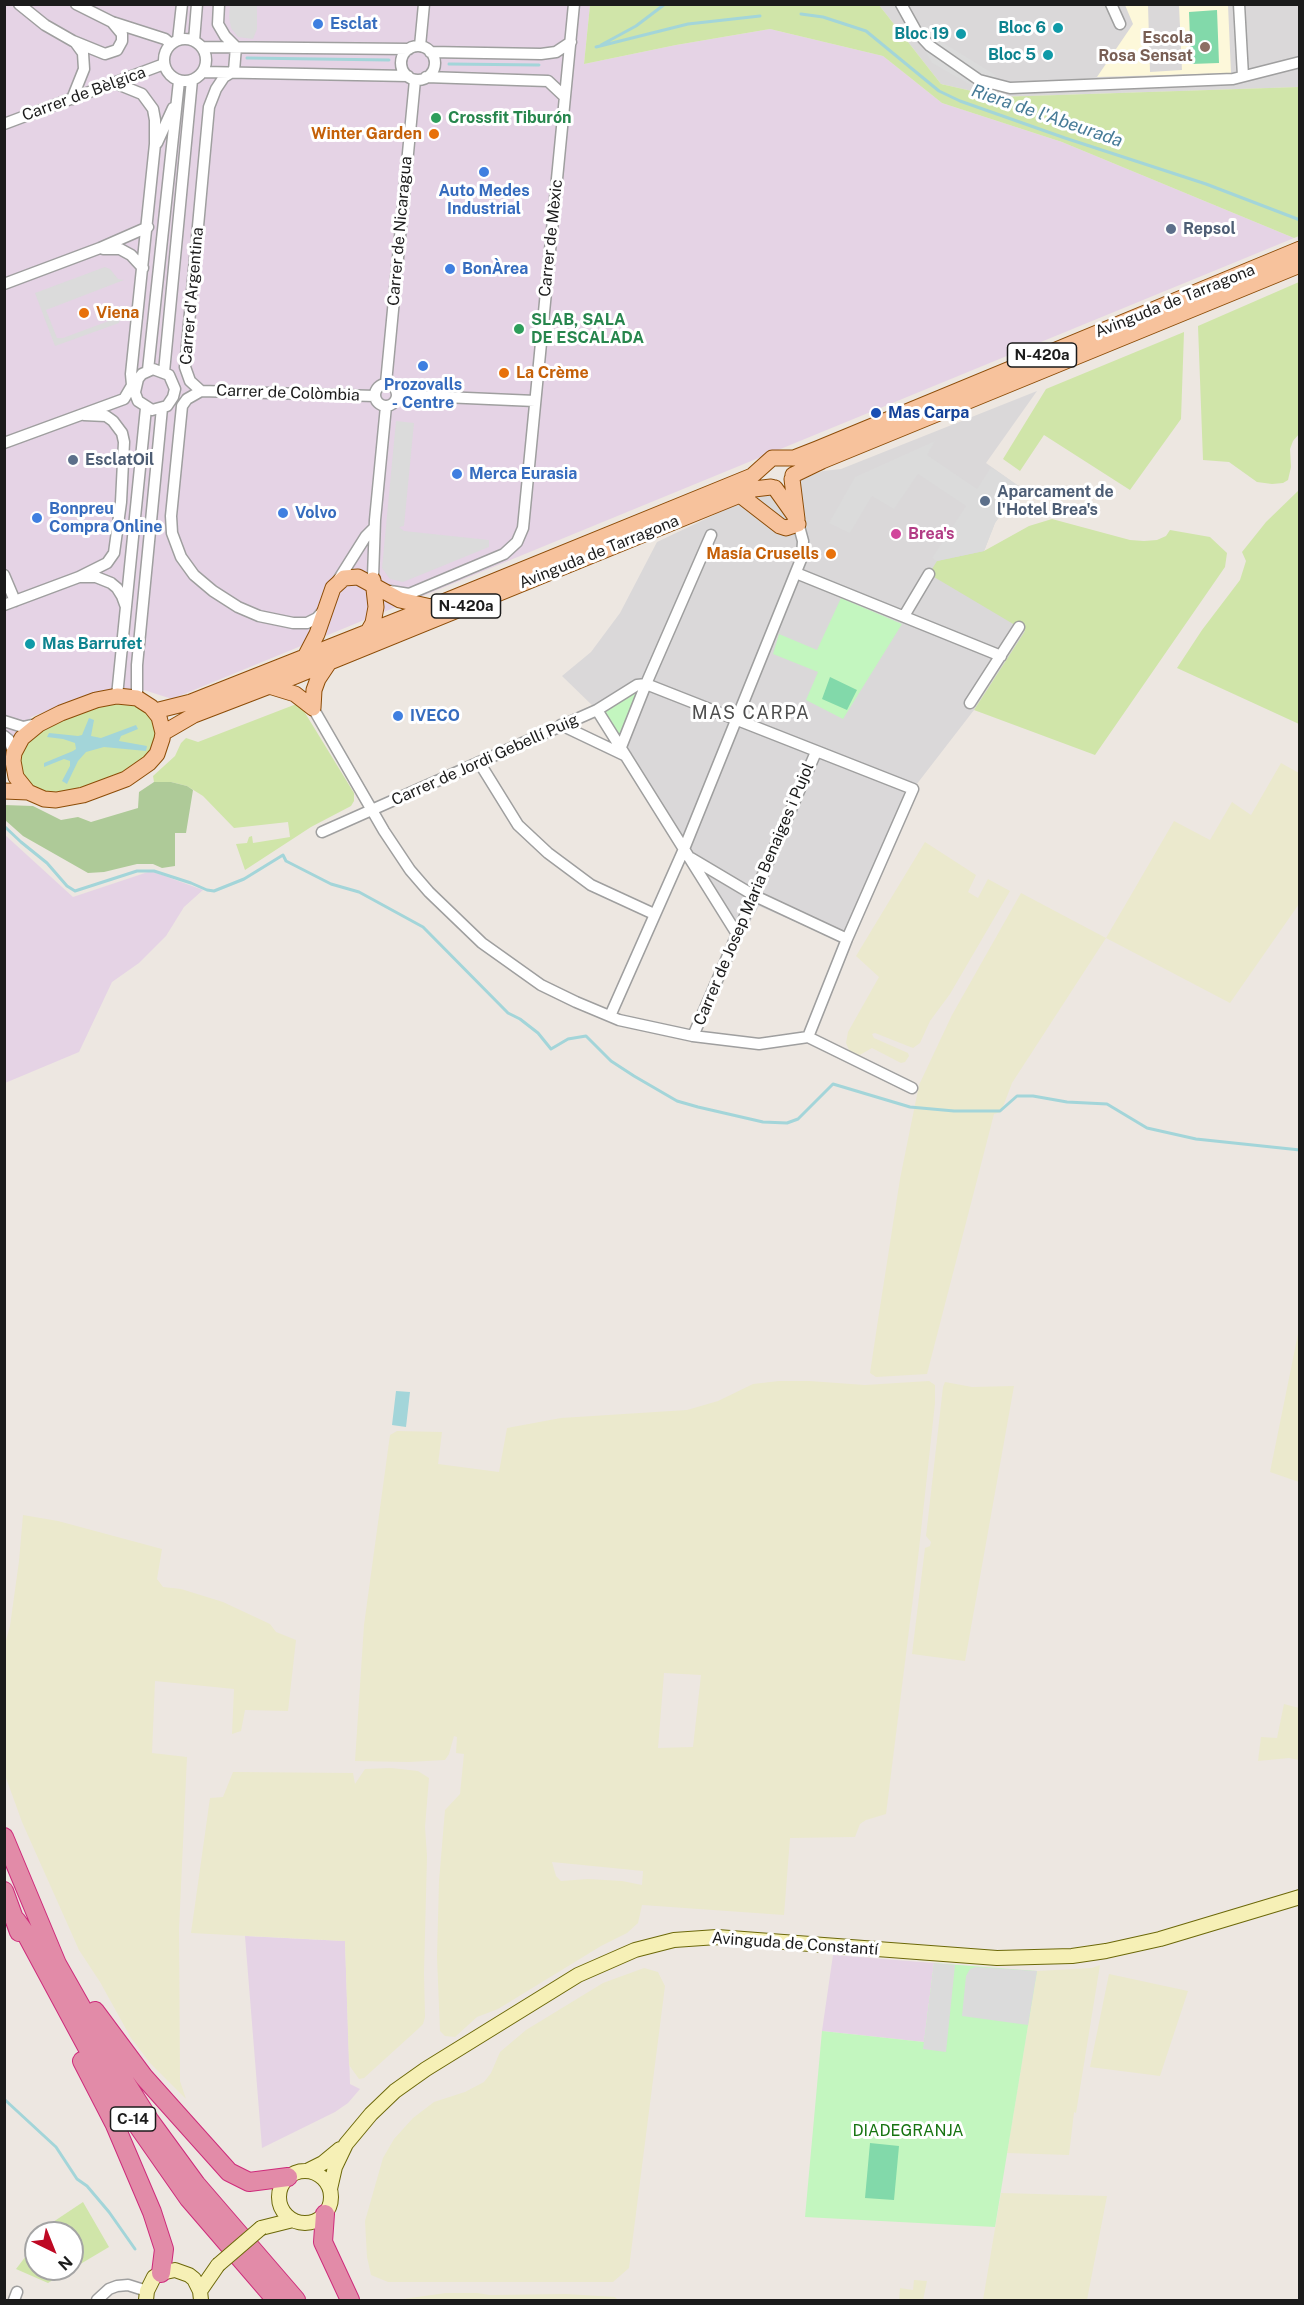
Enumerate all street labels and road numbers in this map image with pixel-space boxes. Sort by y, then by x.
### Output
street label: Carrer de Bèlgica [20,63,148,125]
street label: Carrer de Nicaragua [384,155,416,307]
street label: Carrer de Mèxic [535,178,567,298]
street label: Carrer d'Argentina [176,226,208,366]
street label: Avinguda de Tarragona [1092,260,1258,342]
road number: N-420a [1008,343,1076,367]
street label: Carrer de Colòmbia [216,381,360,405]
street label: Avinguda de Tarragona [516,511,682,593]
road number: N-420a [432,594,500,618]
street label: Carrer de Jordi Gebellí Puig [389,710,581,810]
street label: Carrer de Josep Maria Benaiges i Pujol [690,760,818,1028]
street label: Avinguda de Constantí [711,1929,879,1959]
road number: C-14 [110,2107,156,2131]

